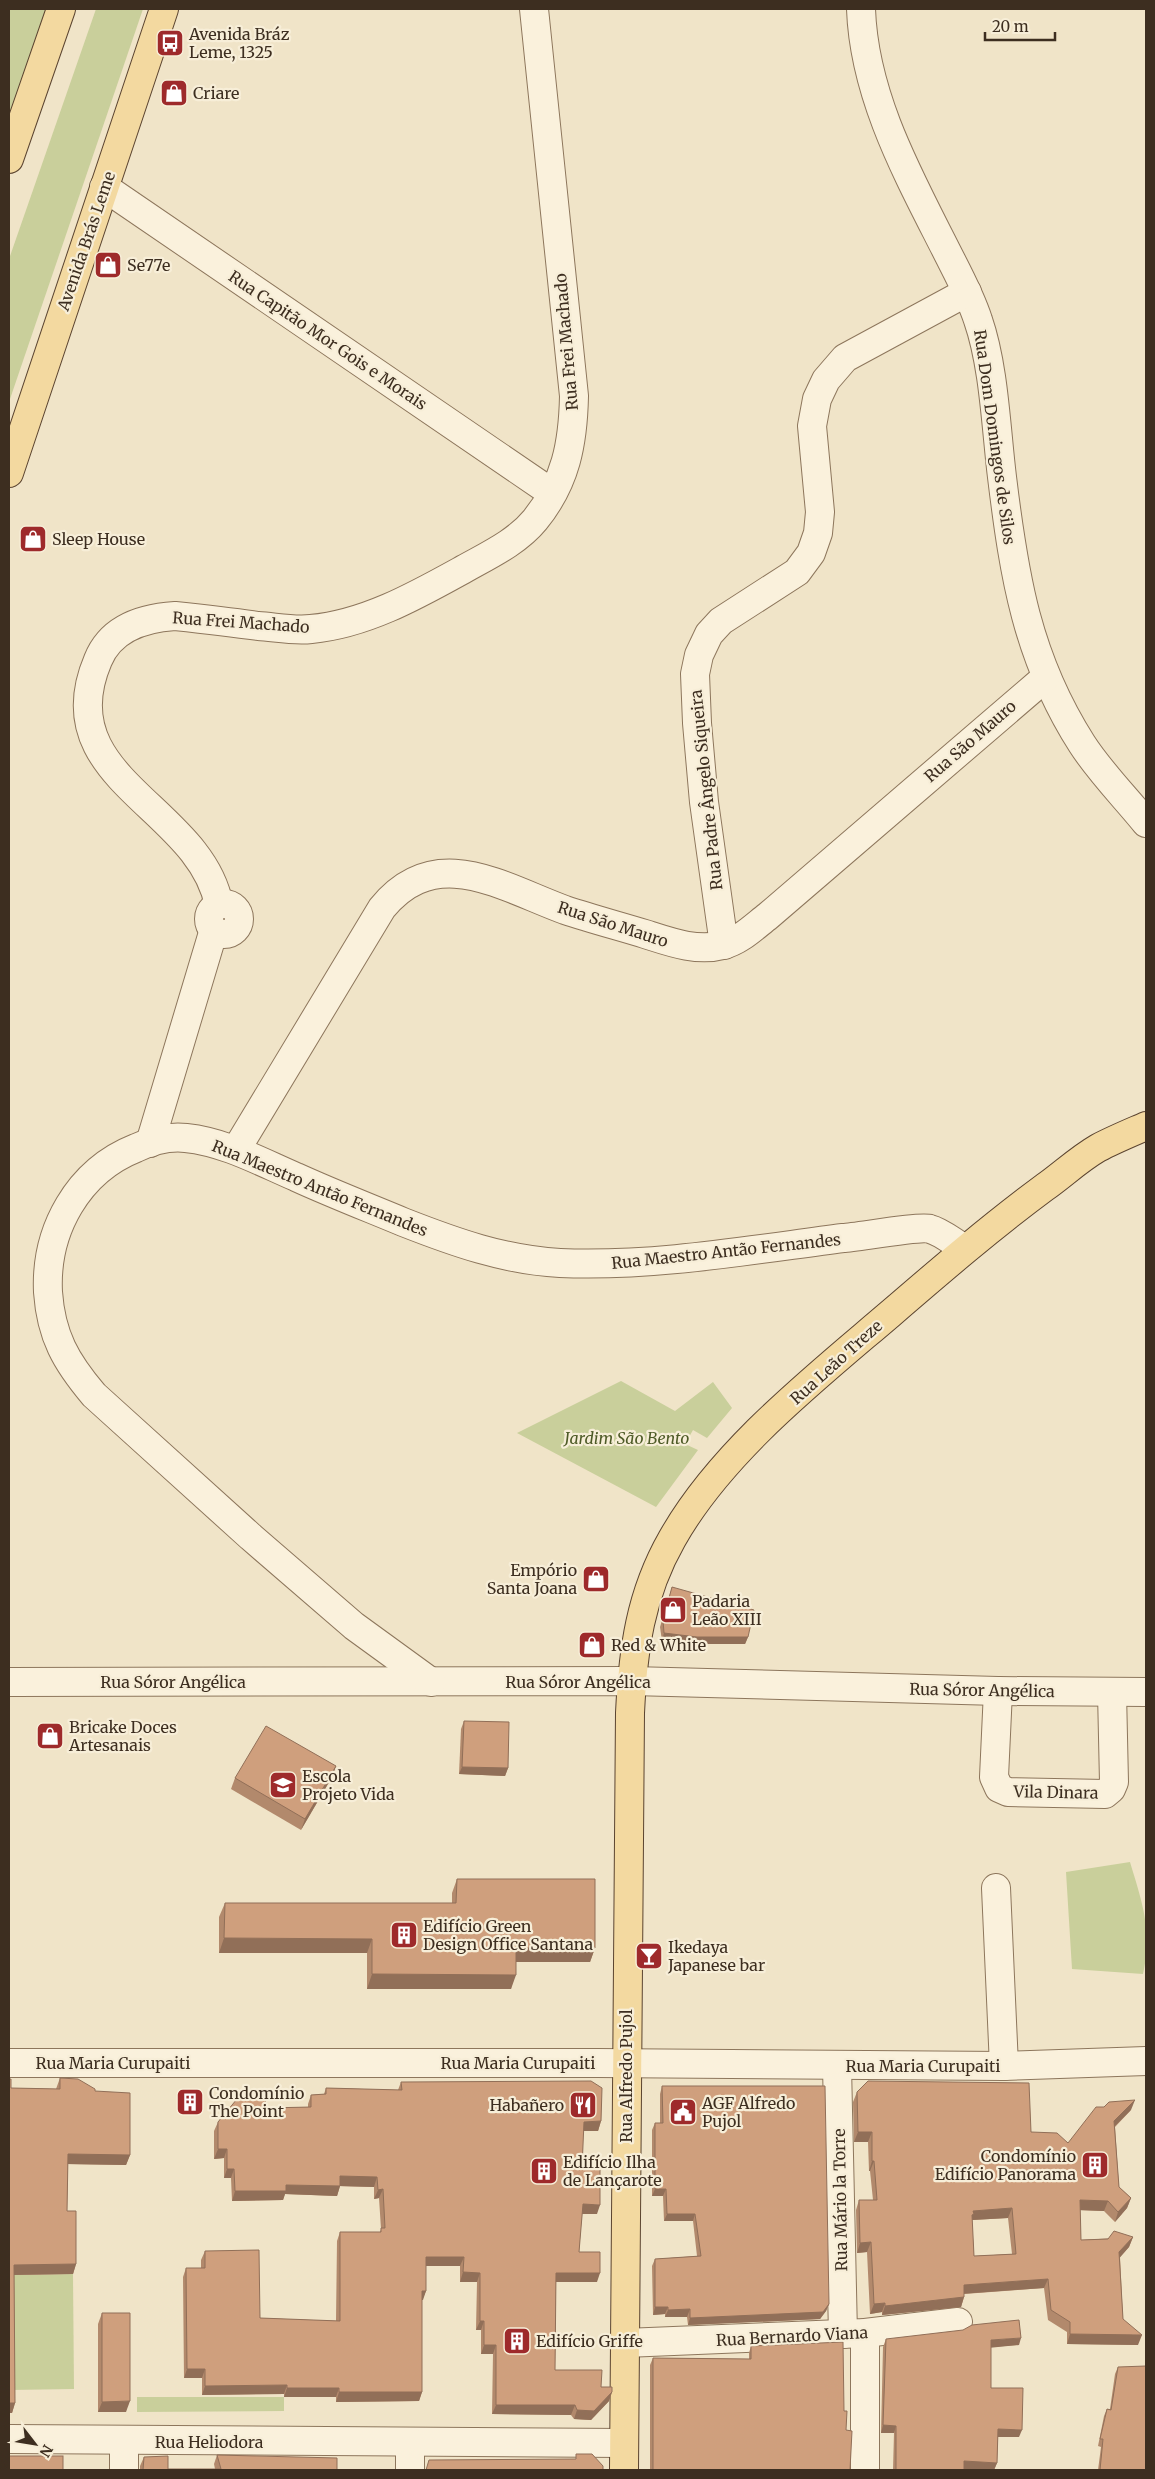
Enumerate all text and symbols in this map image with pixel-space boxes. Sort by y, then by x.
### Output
scale bar [985,10,1055,42]
text: 20 m [992,17,1029,36]
place label: Avenida Bráz Leme, 1325 [188,24,290,62]
bus stop icon: Avenida Bráz Leme, 1325 [155,28,185,58]
shop icon: Criare [159,78,189,108]
place label: Criare [193,83,239,103]
street label: Avenida Brás Leme [52,169,119,314]
shop icon: Se77e [93,250,123,280]
place label: Se77e [127,255,170,275]
street label: Rua Capitão Mor Gois e Morais [225,266,431,414]
street label: Rua Frei Machado [550,273,582,411]
street label: Rua Dom Domingos de Silos [970,328,1020,546]
shop icon: Sleep House [18,524,48,554]
place label: Sleep House [52,529,145,549]
street label: Rua Frei Machado [172,607,310,637]
street label: Rua Padre Ângelo Siqueira [685,689,726,891]
street label: Rua São Mauro [920,696,1020,786]
street label: Rua São Mauro [555,897,671,951]
street label: Rua Maestro Antão Fernandes [209,1136,431,1241]
street label: Rua Maestro Antão Fernandes [610,1229,842,1273]
street label: Rua Leão Treze [786,1315,886,1409]
park label: Jardim São Bento [563,1428,689,1448]
place label: Empório Santa Joana [487,1560,577,1598]
shop icon: Empório Santa Joana [581,1564,611,1594]
place label: Padaria Leão XIII [692,1591,762,1629]
shop icon: Padaria Leão XIII [658,1595,688,1625]
shop icon: Red & White [577,1630,607,1660]
place label: Red & White [611,1635,706,1655]
street label: Rua Sóror Angélica [100,1672,246,1692]
street label: Rua Sóror Angélica [505,1672,651,1692]
street label: Rua Sóror Angélica [909,1679,1055,1701]
place label: Bricake Doces Artesanais [68,1717,177,1755]
shop icon: Bricake Doces Artesanais [35,1721,65,1751]
place label: Escola Projeto Vida [302,1766,395,1804]
school or university icon: Escola Projeto Vida [268,1770,298,1800]
street label: Vila Dinara [1012,1781,1099,1803]
place label: Edifício Green Design Office Santana [423,1916,593,1954]
building icon: Edifício Green Design Office Santana [389,1920,419,1950]
place label: Ikedaya Japanese bar [667,1937,765,1975]
bar icon: Ikedaya Japanese bar [634,1941,664,1971]
street label: Rua Alfredo Pujol [616,2009,636,2143]
street label: Rua Maria Curupaiti [36,2053,190,2073]
street label: Rua Maria Curupaiti [441,2053,595,2073]
street label: Rua Maria Curupaiti [846,2056,1000,2076]
place label: Condomínio The Point [209,2083,304,2121]
building icon: Condomínio The Point [175,2087,205,2117]
restaurant icon: Habañero [568,2090,598,2120]
place label: AGF Alfredo Pujol [701,2093,795,2131]
place label: Habañero [489,2095,564,2115]
public building icon: AGF Alfredo Pujol [668,2097,698,2127]
street label: Rua Mário la Torre [829,2128,851,2272]
place label: Condomínio Edifício Panorama [935,2146,1076,2184]
building icon: Condomínio Edifício Panorama [1080,2150,1110,2180]
place label: Edifício Ilha de Lançarote [563,2152,662,2190]
building icon: Edifício Ilha de Lançarote [529,2156,559,2186]
street label: Rua Bernardo Viana [715,2322,869,2350]
building icon: Edifício Griffe [502,2326,532,2356]
place label: Edifício Griffe [536,2331,643,2351]
north arrow [10,2419,60,2469]
street label: Rua Heliodora [155,2432,264,2452]
text: N [36,2441,57,2460]

